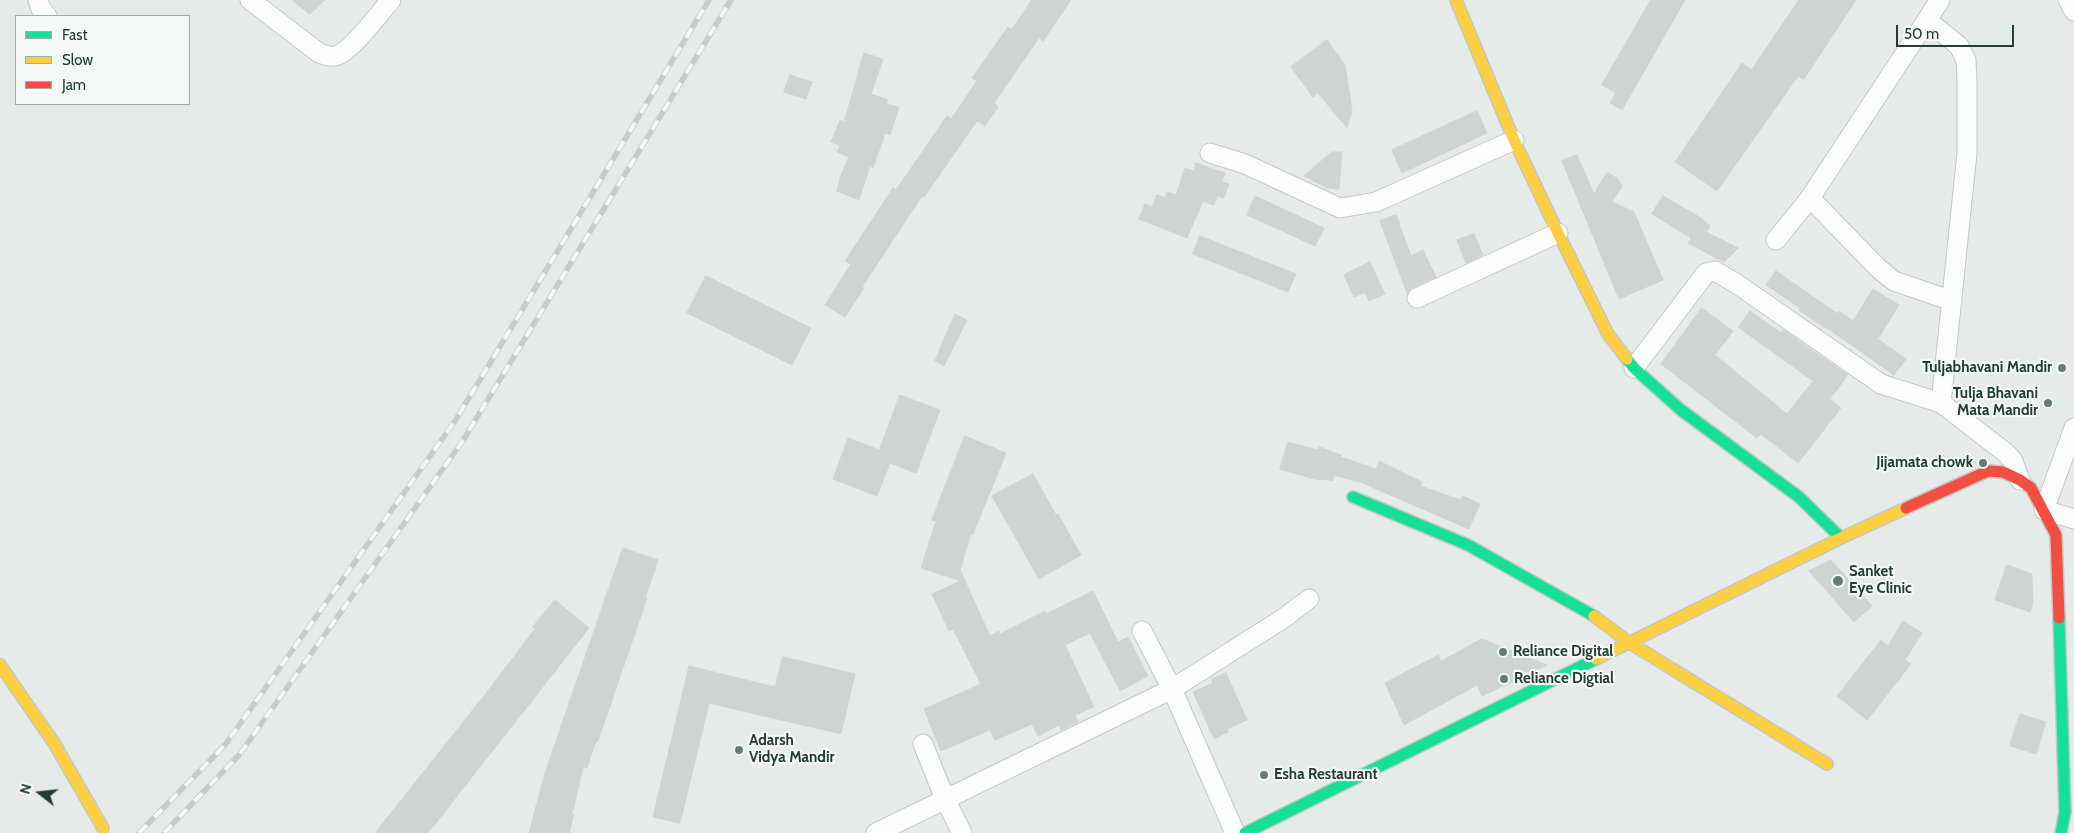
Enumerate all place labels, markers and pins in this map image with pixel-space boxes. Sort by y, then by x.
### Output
place label: Tuljabhavani Mandir [1922,359,2052,377]
marker: Tuljabhavani Mandir [2056,362,2068,374]
place label: Tulja Bhavani Mata Mandir [1953,385,2038,420]
marker: Tulja Bhavani Mata Mandir [2042,397,2054,409]
place label: Jijamata chowk [1876,454,1973,472]
marker: Jijamata chowk [1977,457,1989,469]
place label: Sanket Eye Clinic [1849,563,1912,598]
marker: Sanket Eye Clinic [1831,574,1845,588]
place label: Reliance Digital [1513,643,1613,661]
marker: Reliance Digital [1497,646,1509,658]
place label: Reliance Digtial [1514,670,1614,688]
marker: Reliance Digtial [1498,673,1510,685]
place label: Adarsh Vidya Mandir [749,732,834,767]
marker: Adarsh Vidya Mandir [733,744,745,756]
place label: Esha Restaurant [1274,766,1378,784]
marker: Esha Restaurant [1258,769,1270,781]

